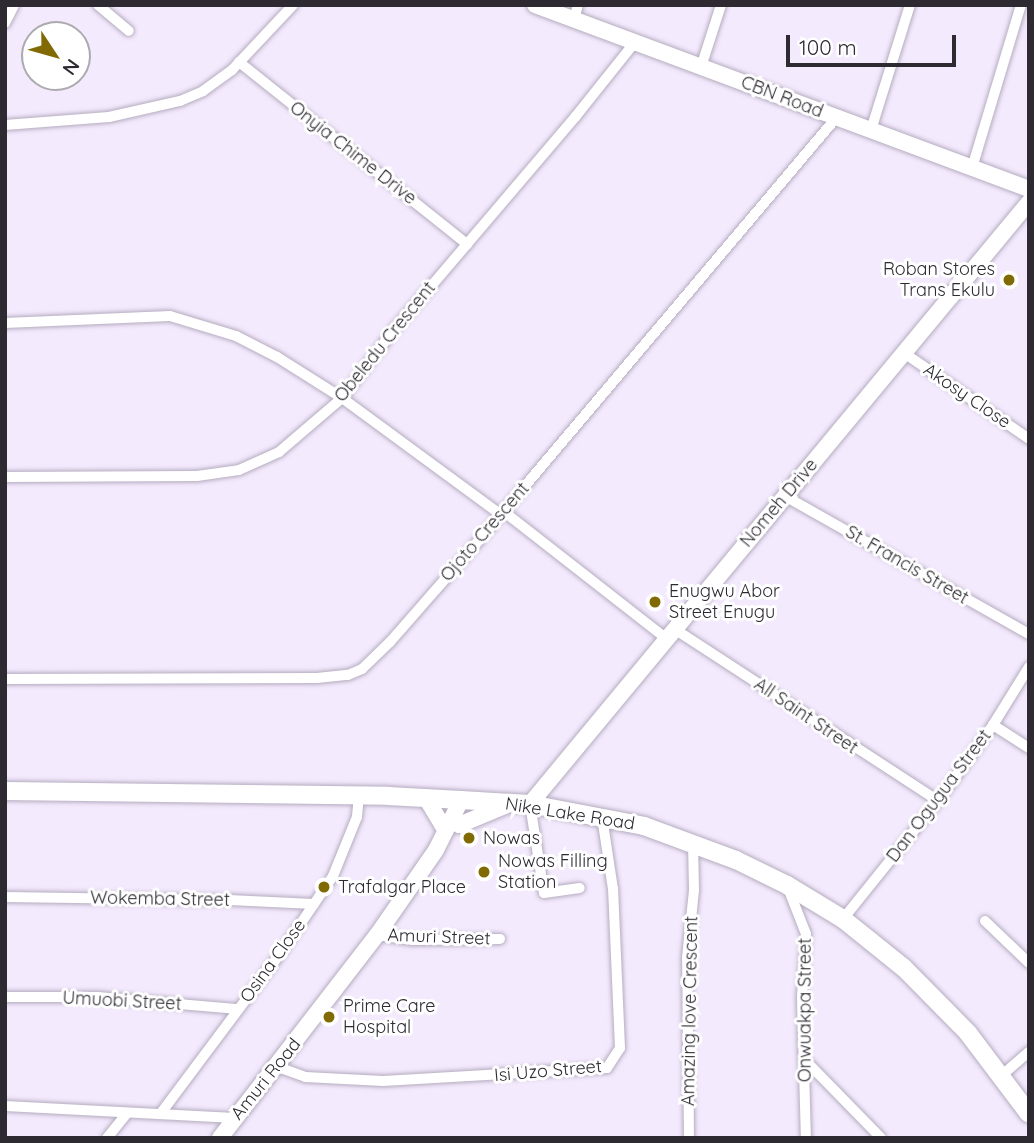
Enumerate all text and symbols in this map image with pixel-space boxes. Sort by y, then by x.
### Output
north arrow [21,21,91,91]
scale bar [789,21,959,65]
text: 100 m [799,34,857,60]
text: N [58,54,85,80]
street label: CBN Road [738,71,826,123]
street label: Onyia Chime Drive [285,97,421,209]
place label: Roban Stores Trans Ekulu [883,259,995,302]
marker: Roban Stores Trans Ekulu [1001,272,1017,288]
street label: Obeledu Crescent [330,278,440,406]
street label: Akosy Close [919,359,1015,433]
street label: Nomeh Drive [736,454,822,552]
street label: Ojoto Crescent [436,478,534,586]
street label: St. Francis Street [842,521,972,609]
place label: Enugwu Abor Street Enugu [669,581,780,624]
marker: Enugwu Abor Street Enugu [647,594,663,610]
street label: All Saint Street [750,673,862,759]
street label: Dan Ogugua Street [882,725,996,867]
street label: Nike Lake Road [504,793,636,835]
place label: Nowas [483,827,540,849]
marker: Nowas [461,830,477,846]
place label: Nowas Filling Station [498,851,608,894]
marker: Nowas Filling Station [476,864,492,880]
place label: Trafalgar Place [338,876,466,898]
marker: Trafalgar Place [316,879,332,895]
street label: Wokemba Street [90,887,230,911]
street label: Osina Close [236,915,310,1007]
street label: Amazing love Crescent [678,916,702,1106]
street label: Amuri Street [387,924,491,950]
street label: Onwuakpa Street [794,938,816,1082]
street label: Umuobi Street [62,987,182,1015]
place label: Prime Care Hospital [343,996,435,1038]
marker: Prime Care Hospital [321,1009,337,1025]
street label: Amuri Road [227,1034,305,1124]
street label: Isi Uzo Street [493,1056,603,1086]

